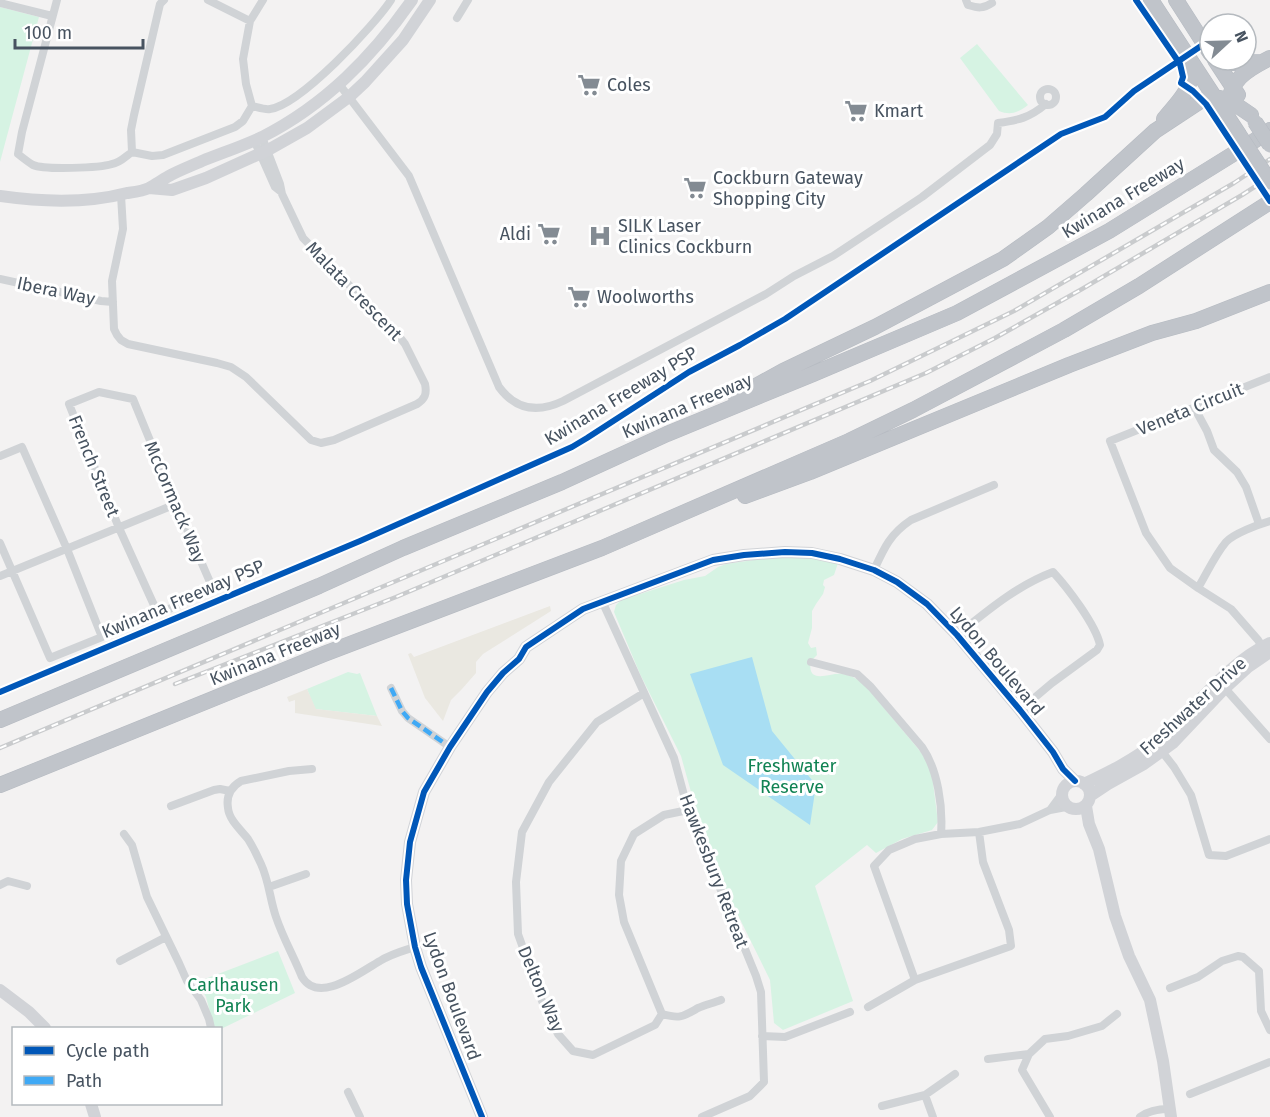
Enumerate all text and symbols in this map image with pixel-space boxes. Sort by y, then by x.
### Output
scale bar [15,12,142,50]
north arrow [1198,12,1258,72]
text: 100 m [24,22,72,44]
text: N [1231,28,1252,45]
supermarket icon: Coles [576,72,602,98]
place label: Coles [607,74,651,96]
supermarket icon: Kmart [843,98,869,124]
place label: Kmart [874,100,924,122]
street label: Kwinana Freeway [1058,153,1188,243]
place label: Cockburn Gateway Shopping City [713,167,863,210]
supermarket icon: Cockburn Gateway Shopping City [682,175,708,201]
place label: SILK Laser Clinics Cockburn [618,215,752,258]
supermarket icon: Aldi [536,221,562,247]
place label: Aldi [500,223,531,245]
hospital icon: SILK Laser Clinics Cockburn [587,223,613,249]
street label: Malata Crescent [301,237,407,345]
street label: Ibera Way [15,272,97,310]
supermarket icon: Woolworths [566,284,592,310]
place label: Woolworths [597,286,694,308]
street label: Kwinana Freeway PSP [541,342,701,450]
street label: Kwinana Freeway [619,369,755,443]
street label: Veneta Circuit [1134,378,1247,440]
street label: French Street [64,412,125,521]
street label: McCormack Way [139,438,211,566]
street label: Kwinana Freeway PSP [98,555,268,643]
street label: Lydon Boulevard [945,602,1049,720]
street label: Kwinana Freeway [206,618,344,690]
street label: Freshwater Drive [1135,652,1251,760]
park label: Freshwater Reserve [748,755,836,798]
street label: Hawkesbury Retreat [675,791,754,952]
street label: Lydon Boulevard [418,929,486,1063]
street label: Delton Way [513,943,569,1036]
park label: Carlhausen Park [187,974,279,1017]
legend [12,1027,222,1105]
text: Cycle path [66,1040,150,1062]
text: Path [66,1070,102,1092]

